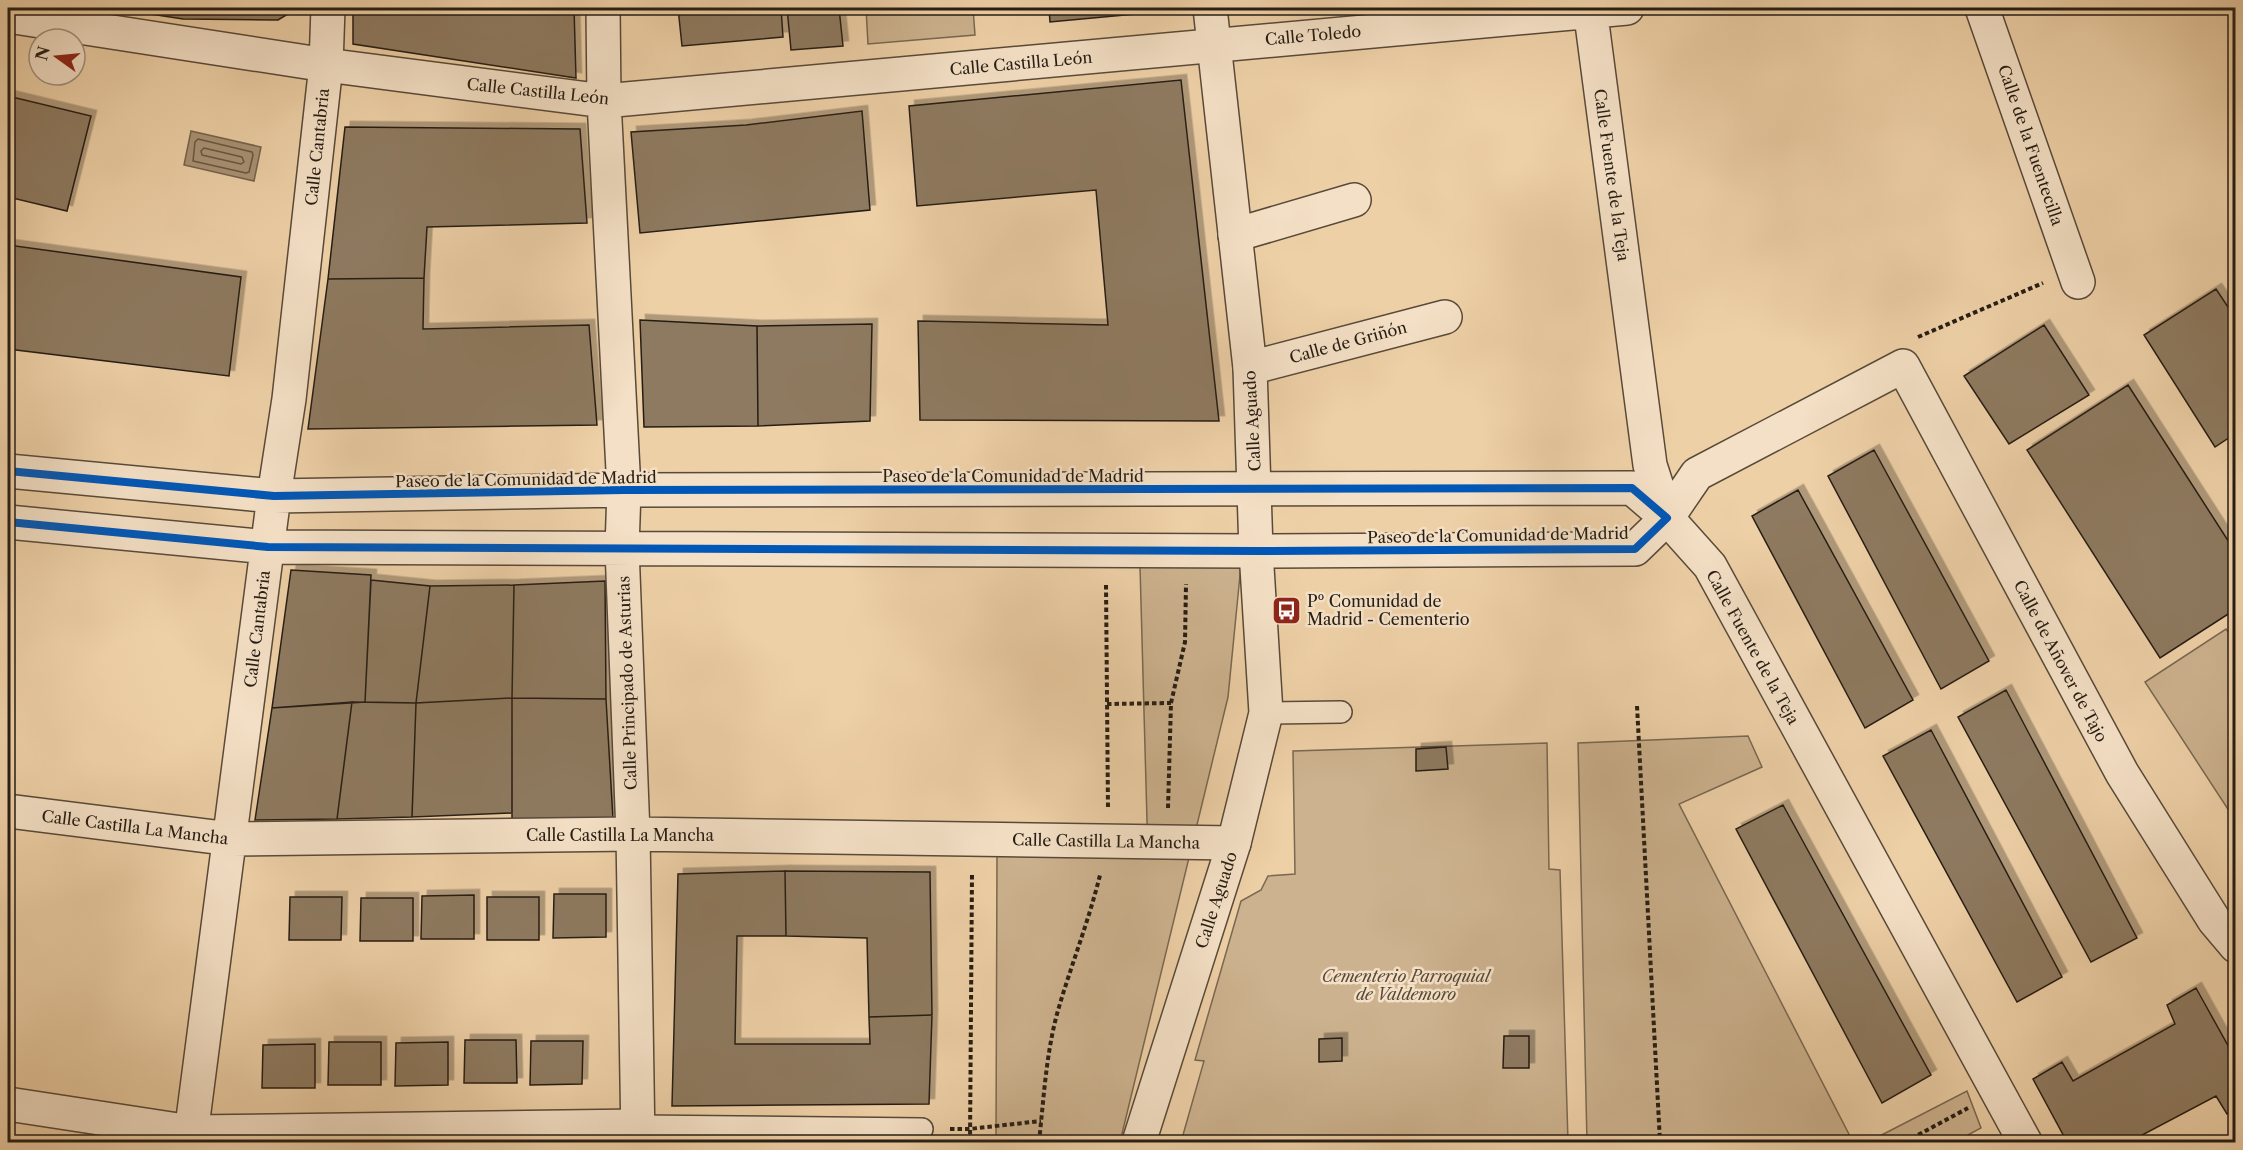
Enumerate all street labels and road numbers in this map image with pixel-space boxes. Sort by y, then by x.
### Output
street label: Calle Toledo [1264,21,1362,49]
street label: Calle Castilla León [949,47,1093,79]
street label: Calle de la Fuentecilla [1994,62,2068,229]
street label: Calle Castilla León [466,74,610,108]
street label: Calle Cantabria [301,87,333,207]
street label: Calle Fuente de la Teja [1590,88,1634,263]
street label: Calle de Griñón [1287,317,1409,367]
street label: Calle Aguado [1239,370,1265,472]
street label: Paseo de la Comunidad de Madrid [882,466,1144,486]
street label: Paseo de la Comunidad de Madrid [395,467,657,491]
street label: Paseo de la Comunidad de Madrid [1367,523,1629,547]
street label: Calle Fuente de la Teja [1702,566,1804,728]
street label: Calle Cantabria [240,569,274,689]
street label: Calle Principado de Asturias [613,575,641,791]
street label: Calle de Añover de Tajo [2010,577,2112,746]
street label: Calle Castilla La Mancha [40,806,230,848]
street label: Calle Castilla La Mancha [526,825,715,845]
street label: Calle Castilla La Mancha [1012,829,1201,853]
street label: Calle Aguado [1191,849,1241,951]

